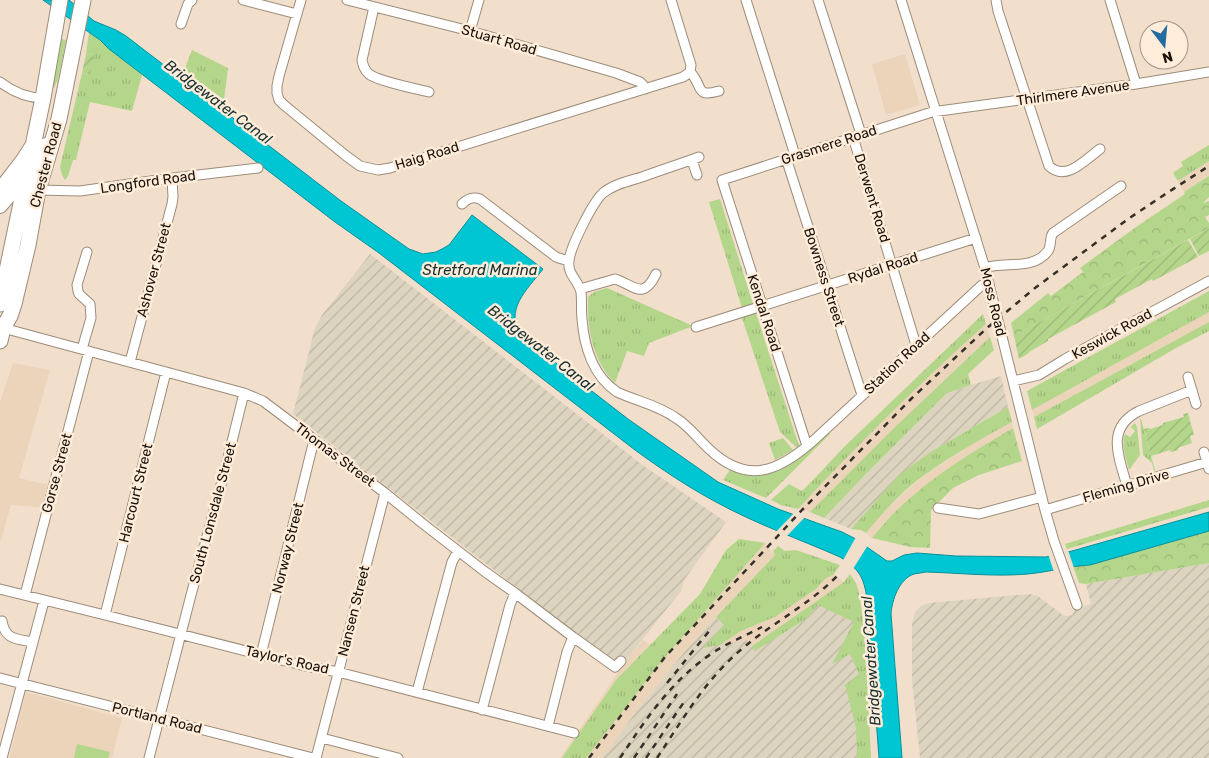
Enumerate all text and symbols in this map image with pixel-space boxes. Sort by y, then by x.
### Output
north arrow [1139,20,1189,70]
street label: Stuart Road [459,21,539,59]
text: N [1160,47,1175,67]
water label: Bridgewater Canal [161,56,276,148]
street label: Thirlmere Avenue [1015,77,1131,109]
street label: Chester Road [26,120,66,210]
street label: Grasmere Road [779,122,879,168]
street label: Haig Road [393,138,461,174]
street label: Derwent Road [850,151,894,245]
street label: Longford Road [99,167,197,197]
street label: Ashover Street [133,220,175,319]
street label: Bowness Street [800,225,848,329]
street label: Rydal Road [846,249,920,287]
water label: Stretford Marina [422,261,538,279]
street label: Moss Road [976,266,1010,338]
street label: Kendal Road [743,272,785,354]
water label: Bridgewater Canal [484,301,598,395]
street label: Keswick Road [1069,305,1155,363]
street label: Station Road [861,328,933,398]
street label: Thomas Street [292,419,379,491]
street label: Gorse Street [38,431,76,515]
street label: South Lonsdale Street [186,440,240,585]
street label: Harcourt Street [115,441,157,544]
street label: Fleming Drive [1081,465,1171,506]
street label: Norway Street [269,500,308,595]
street label: Nansen Street [334,563,374,658]
water label: Bridgewater Canal [857,595,885,726]
street label: Taylor's Road [243,642,331,678]
street label: Portland Road [110,699,204,737]

